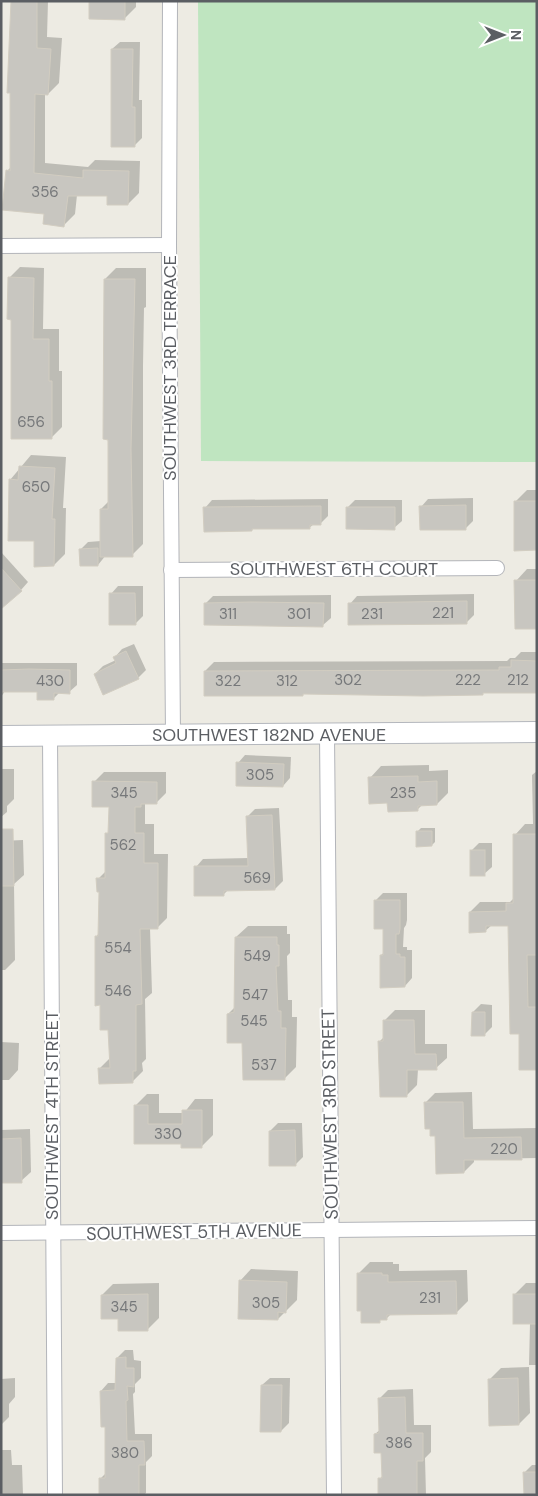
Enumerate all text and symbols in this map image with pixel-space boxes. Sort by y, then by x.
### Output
north arrow [478,10,528,60]
text: N [507,30,525,40]
house number: 356 [31,182,59,202]
street label: SOUTHWEST 3RD TERRACE [158,255,182,481]
house number: 656 [17,412,45,432]
house number: 650 [22,477,50,497]
street label: SOUTHWEST 6TH COURT [230,557,438,581]
house number: 221 [432,603,454,623]
house number: 311 [219,604,237,624]
house number: 301 [287,604,311,624]
house number: 231 [361,604,383,624]
house number: 302 [334,670,362,690]
house number: 222 [455,670,481,690]
house number: 212 [507,670,529,690]
house number: 430 [36,671,64,691]
house number: 322 [215,671,241,691]
house number: 312 [276,671,298,691]
street label: SOUTHWEST 182ND AVENUE [152,723,386,747]
house number: 305 [246,765,274,785]
house number: 345 [110,783,138,803]
house number: 235 [390,783,416,803]
house number: 562 [110,835,136,855]
house number: 569 [243,868,271,888]
house number: 554 [104,938,132,958]
house number: 549 [243,946,271,966]
house number: 546 [104,981,132,1001]
house number: 547 [242,985,268,1005]
street label: SOUTHWEST 3RD STREET [316,1008,344,1220]
street label: SOUTHWEST 4TH STREET [40,1010,64,1220]
house number: 545 [240,1011,268,1031]
house number: 537 [251,1055,277,1075]
house number: 330 [154,1124,182,1144]
house number: 220 [490,1139,518,1159]
street label: SOUTHWEST 5TH AVENUE [86,1218,302,1246]
house number: 231 [419,1288,441,1308]
house number: 305 [252,1293,280,1313]
house number: 345 [110,1297,138,1317]
house number: 386 [385,1433,413,1453]
house number: 380 [111,1443,139,1463]

